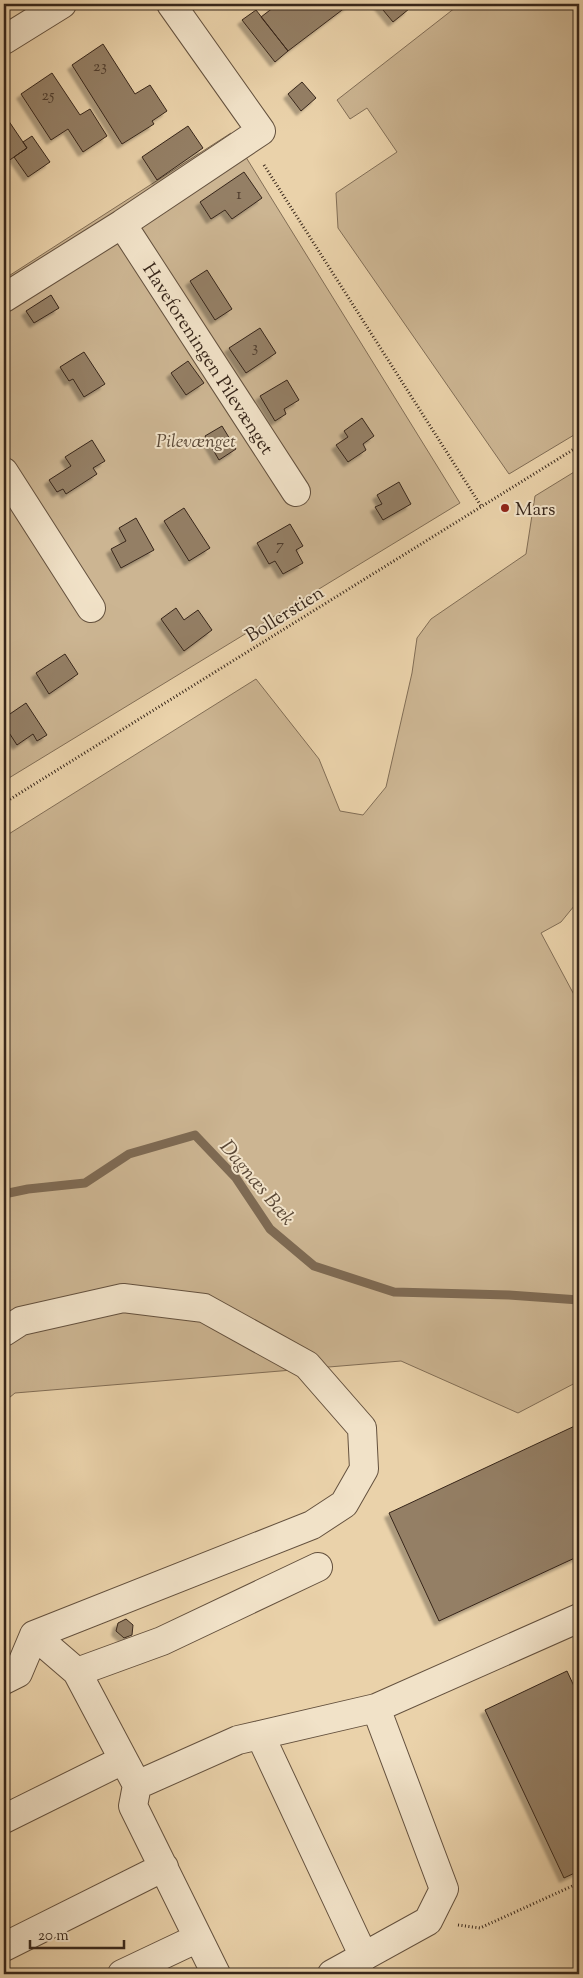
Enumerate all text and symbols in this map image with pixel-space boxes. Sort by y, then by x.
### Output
house number: 23 [93,56,107,79]
house number: 25 [42,85,55,108]
house number: 1 [236,184,242,207]
street label: Haveforeningen Pilevænget [138,258,280,458]
house number: 3 [252,337,258,360]
park label: Pilevænget [156,429,236,451]
place label: Mars [515,497,556,524]
marker: Mars [499,502,511,514]
house number: 7 [276,535,284,558]
street label: Bollerstien [241,580,330,650]
water label: Dagnæs Bæk [212,1134,301,1233]
scale bar [30,1918,124,1950]
text: 20 m [38,1926,69,1947]

